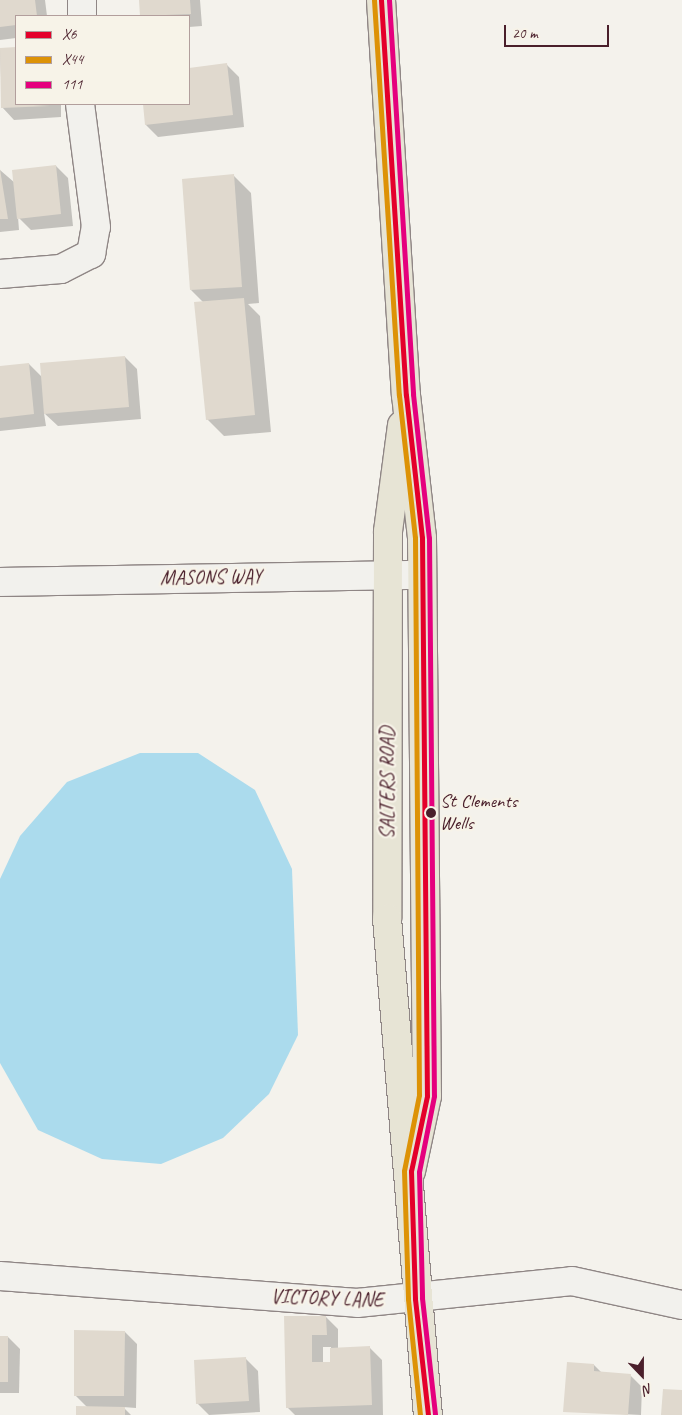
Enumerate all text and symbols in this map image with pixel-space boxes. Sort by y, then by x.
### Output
legend [15,15,190,105]
scale bar [507,15,612,47]
text: 20 m [512,24,538,43]
text: X6 [62,25,77,44]
text: X44 [62,50,83,69]
text: 111 [62,75,82,94]
street label: MASONS WAY [159,564,263,590]
street label: SALTERS ROAD [375,726,399,840]
place label: St Clements Wells [440,791,518,835]
marker: St Clements Wells [426,808,436,818]
street label: VICTORY LANE [271,1284,383,1312]
north arrow [617,1350,667,1400]
text: N [641,1380,655,1399]

